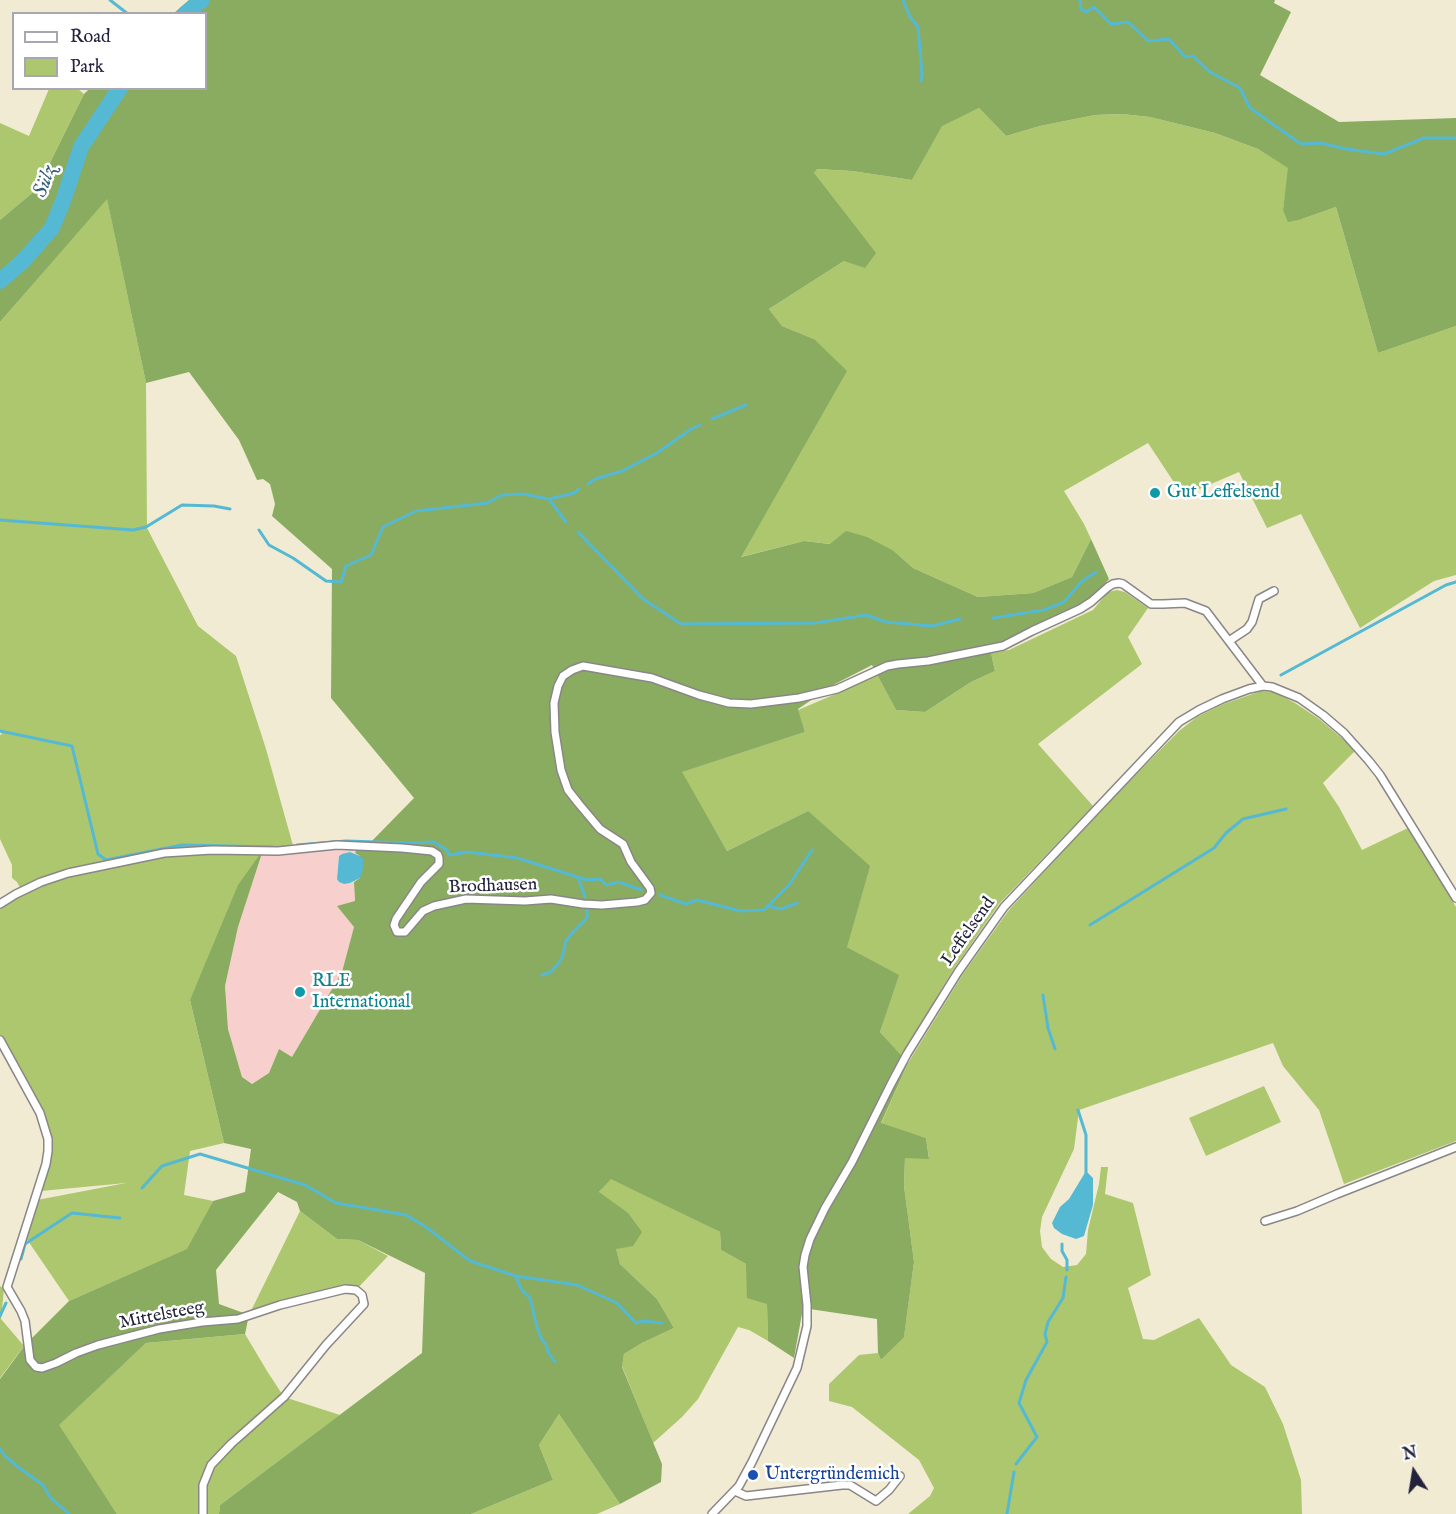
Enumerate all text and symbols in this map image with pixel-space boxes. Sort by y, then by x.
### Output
legend [12,12,207,90]
text: Road [70,26,111,49]
text: Park [70,56,104,79]
water label: Sülz [29,163,63,201]
place label: Gut Leffelsend [1167,482,1280,504]
marker: Gut Leffelsend [1148,486,1162,500]
street label: Brodhausen [448,875,538,899]
street label: Leffelsend [938,893,1000,971]
place label: RLE International [312,971,411,1014]
marker: RLE International [293,985,307,999]
street label: Mittelsteeg [118,1297,206,1335]
north arrow [1384,1442,1444,1502]
text: N [1401,1443,1419,1466]
place label: Untergründemich [765,1464,899,1486]
marker: Untergründemich [746,1468,760,1482]

